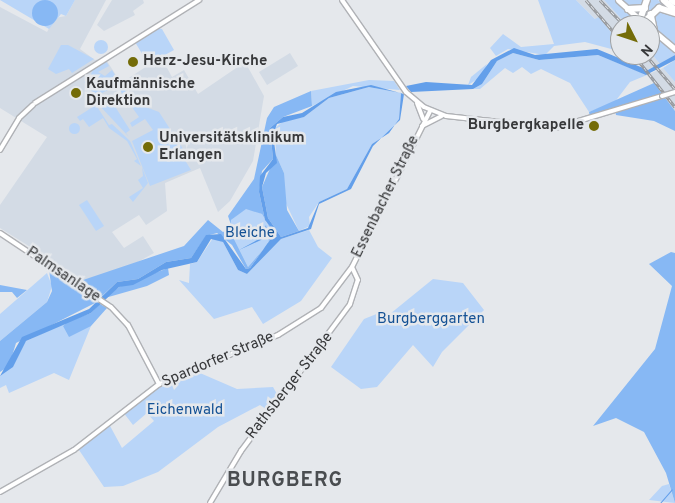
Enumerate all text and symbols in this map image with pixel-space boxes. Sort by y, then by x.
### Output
north arrow [610,15,660,65]
text: N [636,40,656,59]
place label: Herz-Jesu-Kirche [143,53,267,71]
marker: Herz-Jesu-Kirche [127,56,139,68]
place label: Kaufmännische Direktion [86,75,195,110]
marker: Kaufmännische Direktion [70,87,82,99]
place label: Burgbergkapelle [468,117,584,135]
marker: Burgbergkapelle [588,120,600,132]
place label: Universitätsklinikum Erlangen [159,129,305,164]
street label: Essenbacher Straße [349,133,423,261]
marker: Universitätsklinikum Erlangen [141,140,155,154]
park label: Bleiche [225,225,275,243]
street label: Palmsanlage [22,244,104,306]
park label: Burgberggarten [377,311,485,329]
street label: Spardorfer Straße [159,328,277,392]
street label: Rathsberger Straße [243,329,337,443]
park label: Eichenwald [147,402,223,420]
district label: BURGBERG [226,469,344,493]

